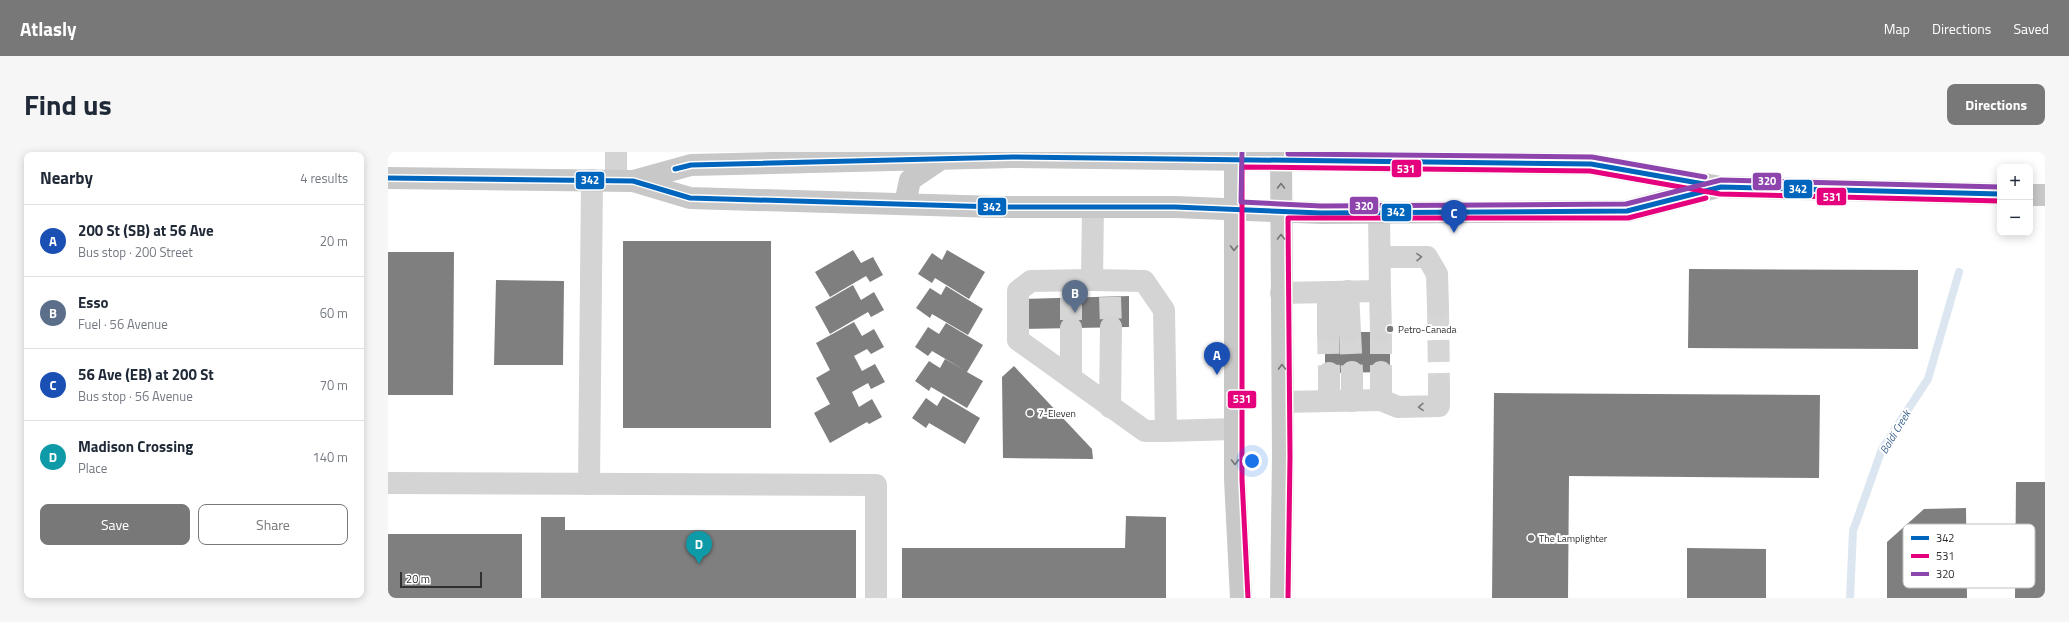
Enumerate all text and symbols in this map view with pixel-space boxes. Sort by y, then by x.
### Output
text: Atlasly [20,14,77,43]
text: Map [1884,18,1910,39]
text: Directions [1932,18,1991,39]
text: Saved [2013,18,2049,39]
text: Find us [24,83,112,126]
button: Directions [1947,84,2045,125]
line badge: 531 [1391,159,1422,178]
text: 531 [1397,161,1415,177]
map controls [1997,164,2033,236]
button: + [1997,164,2033,200]
text: Nearby [40,165,93,191]
text: 4 results [300,168,348,188]
line badge: 342 [575,171,605,190]
text: 342 [581,172,599,188]
line badge: 320 [1752,172,1782,191]
text: 320 [1758,173,1776,189]
line badge: 342 [1783,179,1813,199]
text: 342 [1789,181,1807,197]
one-way arrow [1277,183,1285,189]
line badge: 531 [1816,187,1847,206]
text: 531 [1823,189,1841,205]
line badge: 320 [1349,196,1379,215]
line badge: 342 [977,197,1007,216]
text: 320 [1355,198,1373,214]
text: 342 [983,199,1001,215]
pin: C [1441,200,1467,233]
button: − [1997,200,2033,236]
line badge: 342 [1381,203,1412,222]
text: 342 [1387,204,1405,220]
text: 200 St (SB) at 56 Ave [78,219,214,242]
text: A [49,231,57,251]
text: 20 m [320,231,348,251]
one-way arrow [1277,234,1285,240]
text: Bus stop · 200 Street [78,242,193,262]
one-way arrow [1230,245,1238,251]
one-way arrow [1416,253,1422,261]
pin: B [1062,280,1088,313]
text: Esso [78,291,108,314]
text: B [49,303,57,323]
text: 60 m [320,303,348,323]
text: Fuel · 56 Avenue [78,314,168,334]
place label: Petro-Canada [1398,322,1457,337]
marker: Petro-Canada [1385,324,1395,334]
pin: A [1204,342,1230,375]
text: 56 Ave (EB) at 200 St [78,363,214,386]
one-way arrow [1278,364,1286,370]
text: C [49,375,57,395]
text: 70 m [320,375,348,395]
text: Bus stop · 56 Avenue [78,386,193,406]
line badge: 531 [1227,390,1257,409]
text: 531 [1233,391,1251,407]
one-way arrow [1418,402,1424,411]
place label: 7-Eleven [1038,406,1076,421]
water label: Baldi Creek [1876,406,1915,457]
marker: 7-Eleven [1025,408,1035,418]
text: Madison Crossing [78,435,193,458]
text: D [49,447,57,467]
text: 140 m [312,447,348,467]
your location [1242,451,1262,471]
text: Place [78,458,107,478]
one-way arrow [1231,459,1239,465]
button: Save [40,504,190,545]
button: Share [198,504,348,545]
legend [1903,524,2035,588]
text: 342 [1936,530,1954,546]
pin: D [686,531,712,564]
place label: The Lamplighter [1539,531,1608,546]
marker: The Lamplighter [1526,533,1536,543]
text: 531 [1936,548,1954,564]
text: 320 [1936,566,1954,582]
scale bar [400,570,482,589]
text: 20 m [406,571,430,587]

